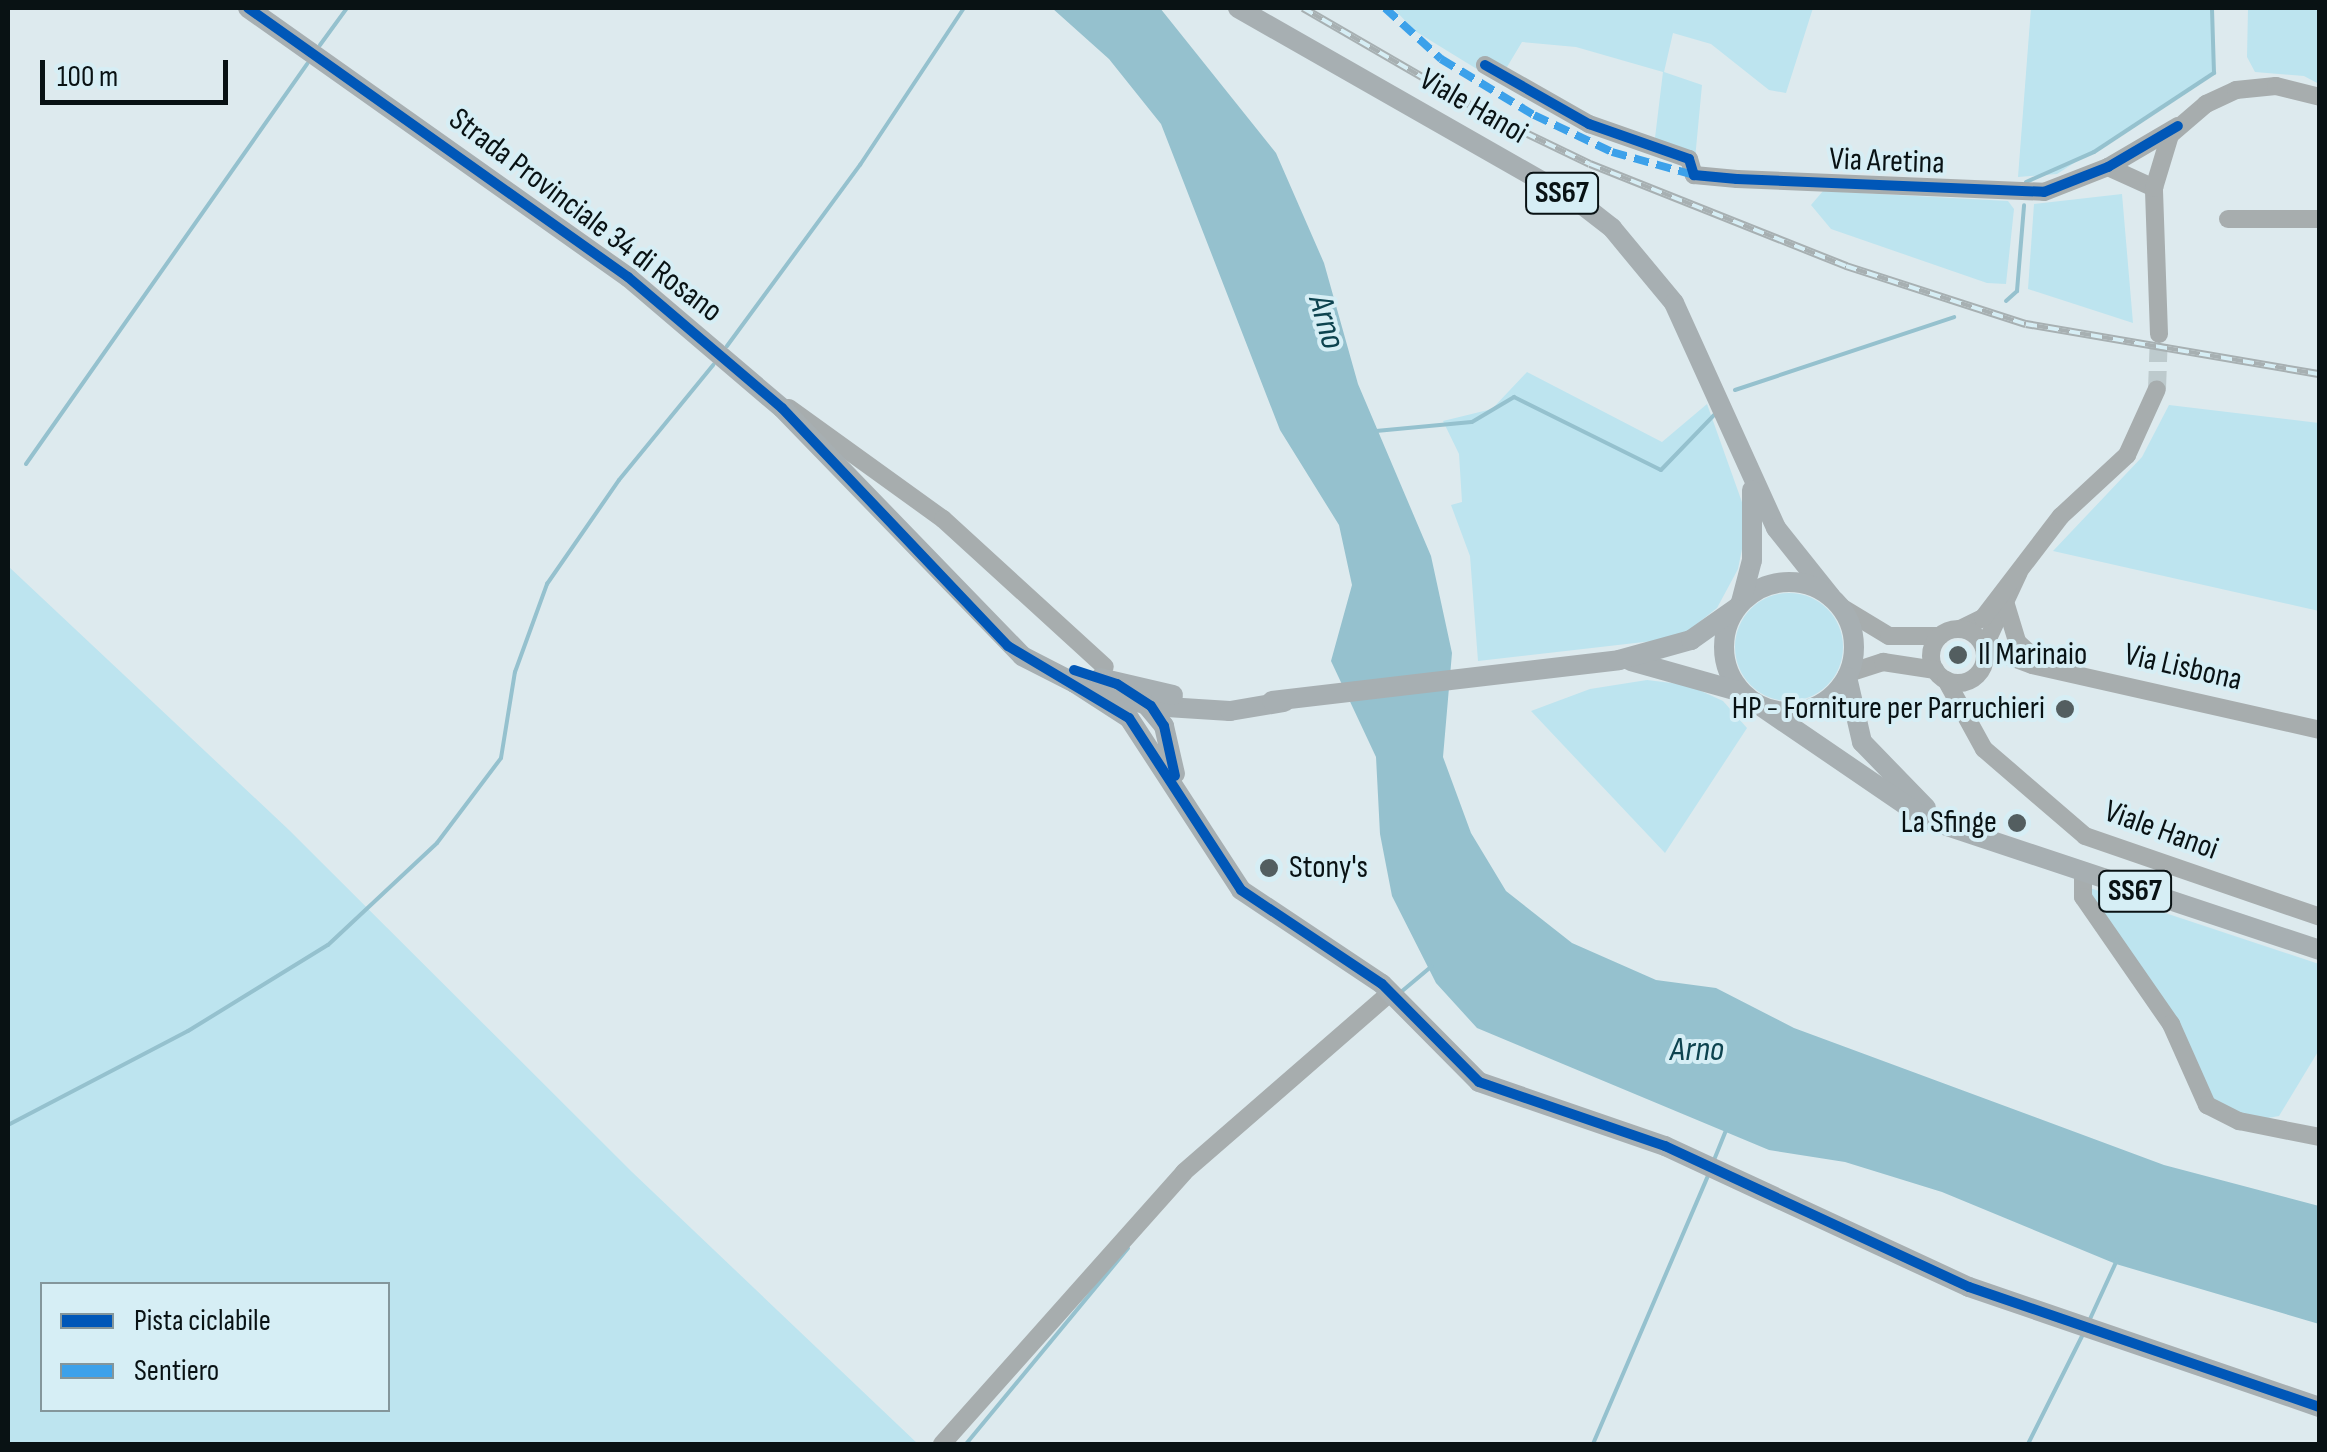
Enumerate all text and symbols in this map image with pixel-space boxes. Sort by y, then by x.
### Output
scale bar [45,40,232,102]
text: 100 m [57,59,118,95]
street label: Viale Hanoi [1412,61,1534,153]
street label: Strada Provinciale 34 di Rosano [441,101,729,331]
street label: Via Aretina [1829,141,1945,183]
road number: SS67 [1524,168,1600,218]
water label: Arno [1298,290,1354,354]
place label: Il Marinaio [1978,636,2087,674]
street label: Via Lisbona [2120,636,2246,700]
marker: Il Marinaio [1947,644,1969,666]
place label: HP - Forniture per Parruchieri [1732,690,2045,728]
marker: HP - Forniture per Parruchieri [2054,698,2076,720]
street label: Viale Hanoi [2099,793,2223,869]
place label: La Sfinge [1901,804,1997,842]
marker: La Sfinge [2006,812,2028,834]
place label: Stony's [1289,849,1368,887]
marker: Stony's [1258,857,1280,879]
road number: SS67 [2098,866,2172,916]
water label: Arno [1670,1029,1724,1071]
legend [40,1282,390,1412]
text: Pista ciclabile [134,1303,271,1339]
text: Sentiero [134,1353,219,1389]

